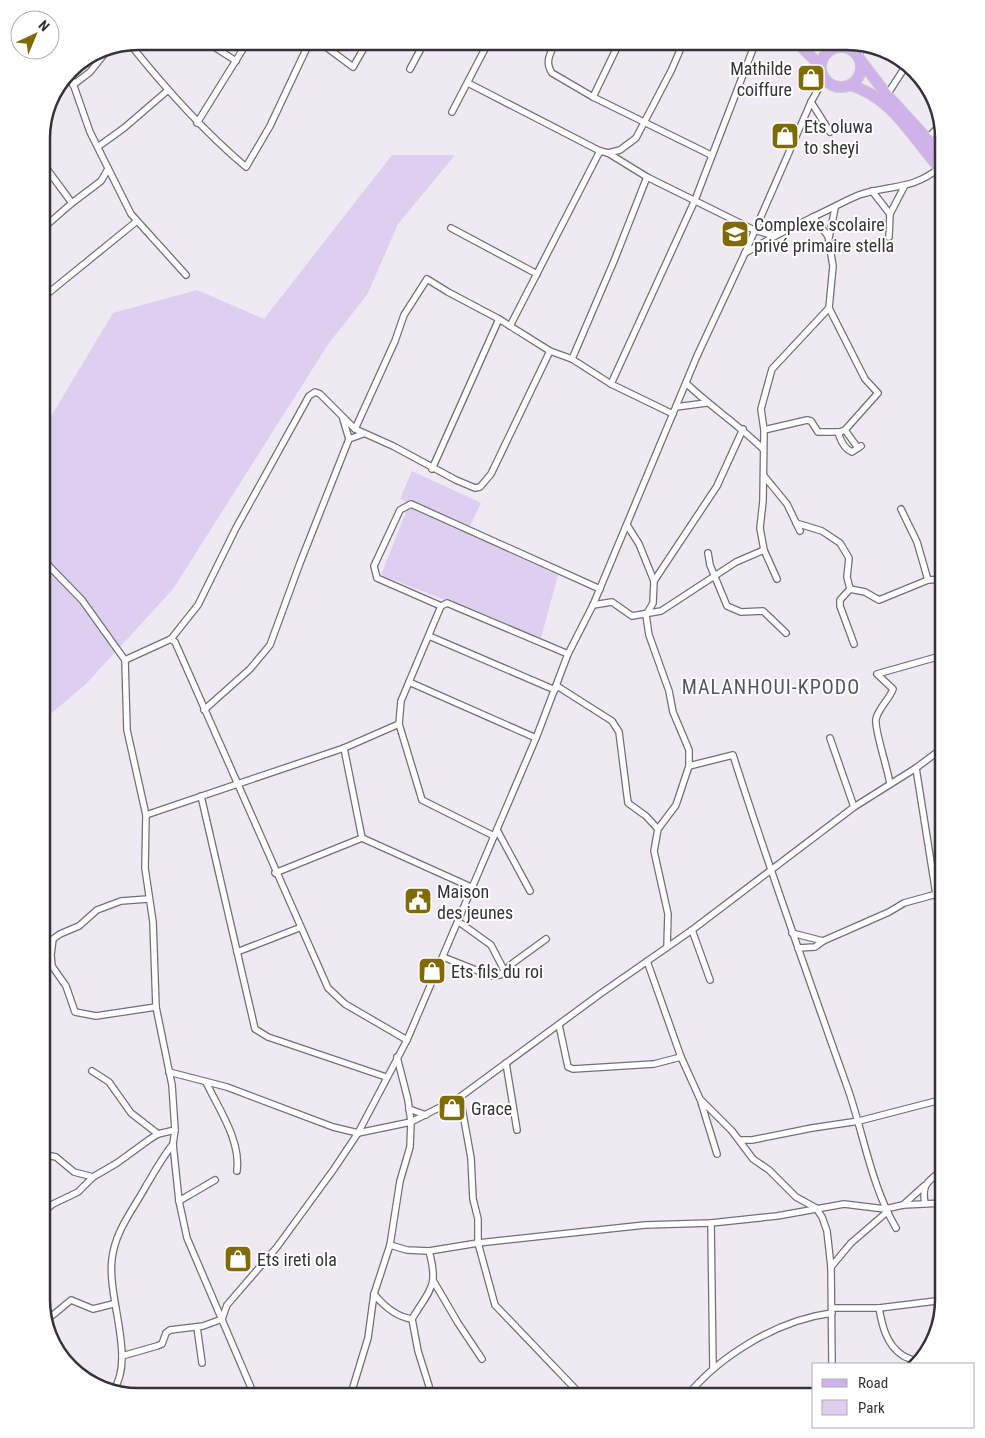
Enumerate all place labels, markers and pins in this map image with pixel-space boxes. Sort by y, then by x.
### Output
place label: Mathilde coiffure [730,58,792,100]
shop icon: Mathilde coiffure [796,63,826,93]
place label: Ets oluwa to sheyi [804,116,873,158]
shop icon: Ets oluwa to sheyi [770,121,800,151]
place label: Complexe scolaire privé primaire stella [754,214,894,256]
school or university icon: Complexe scolaire privé primaire stella [720,219,750,249]
place label: Maison des jeunes [437,881,513,923]
public building icon: Maison des jeunes [403,886,433,916]
shop icon: Ets fils du roi [417,956,447,986]
place label: Ets fils du roi [451,961,543,982]
shop icon: Grace [437,1093,467,1123]
place label: Grace [471,1098,512,1119]
shop icon: Ets ireti ola [223,1244,253,1274]
place label: Ets ireti ola [257,1249,337,1270]

